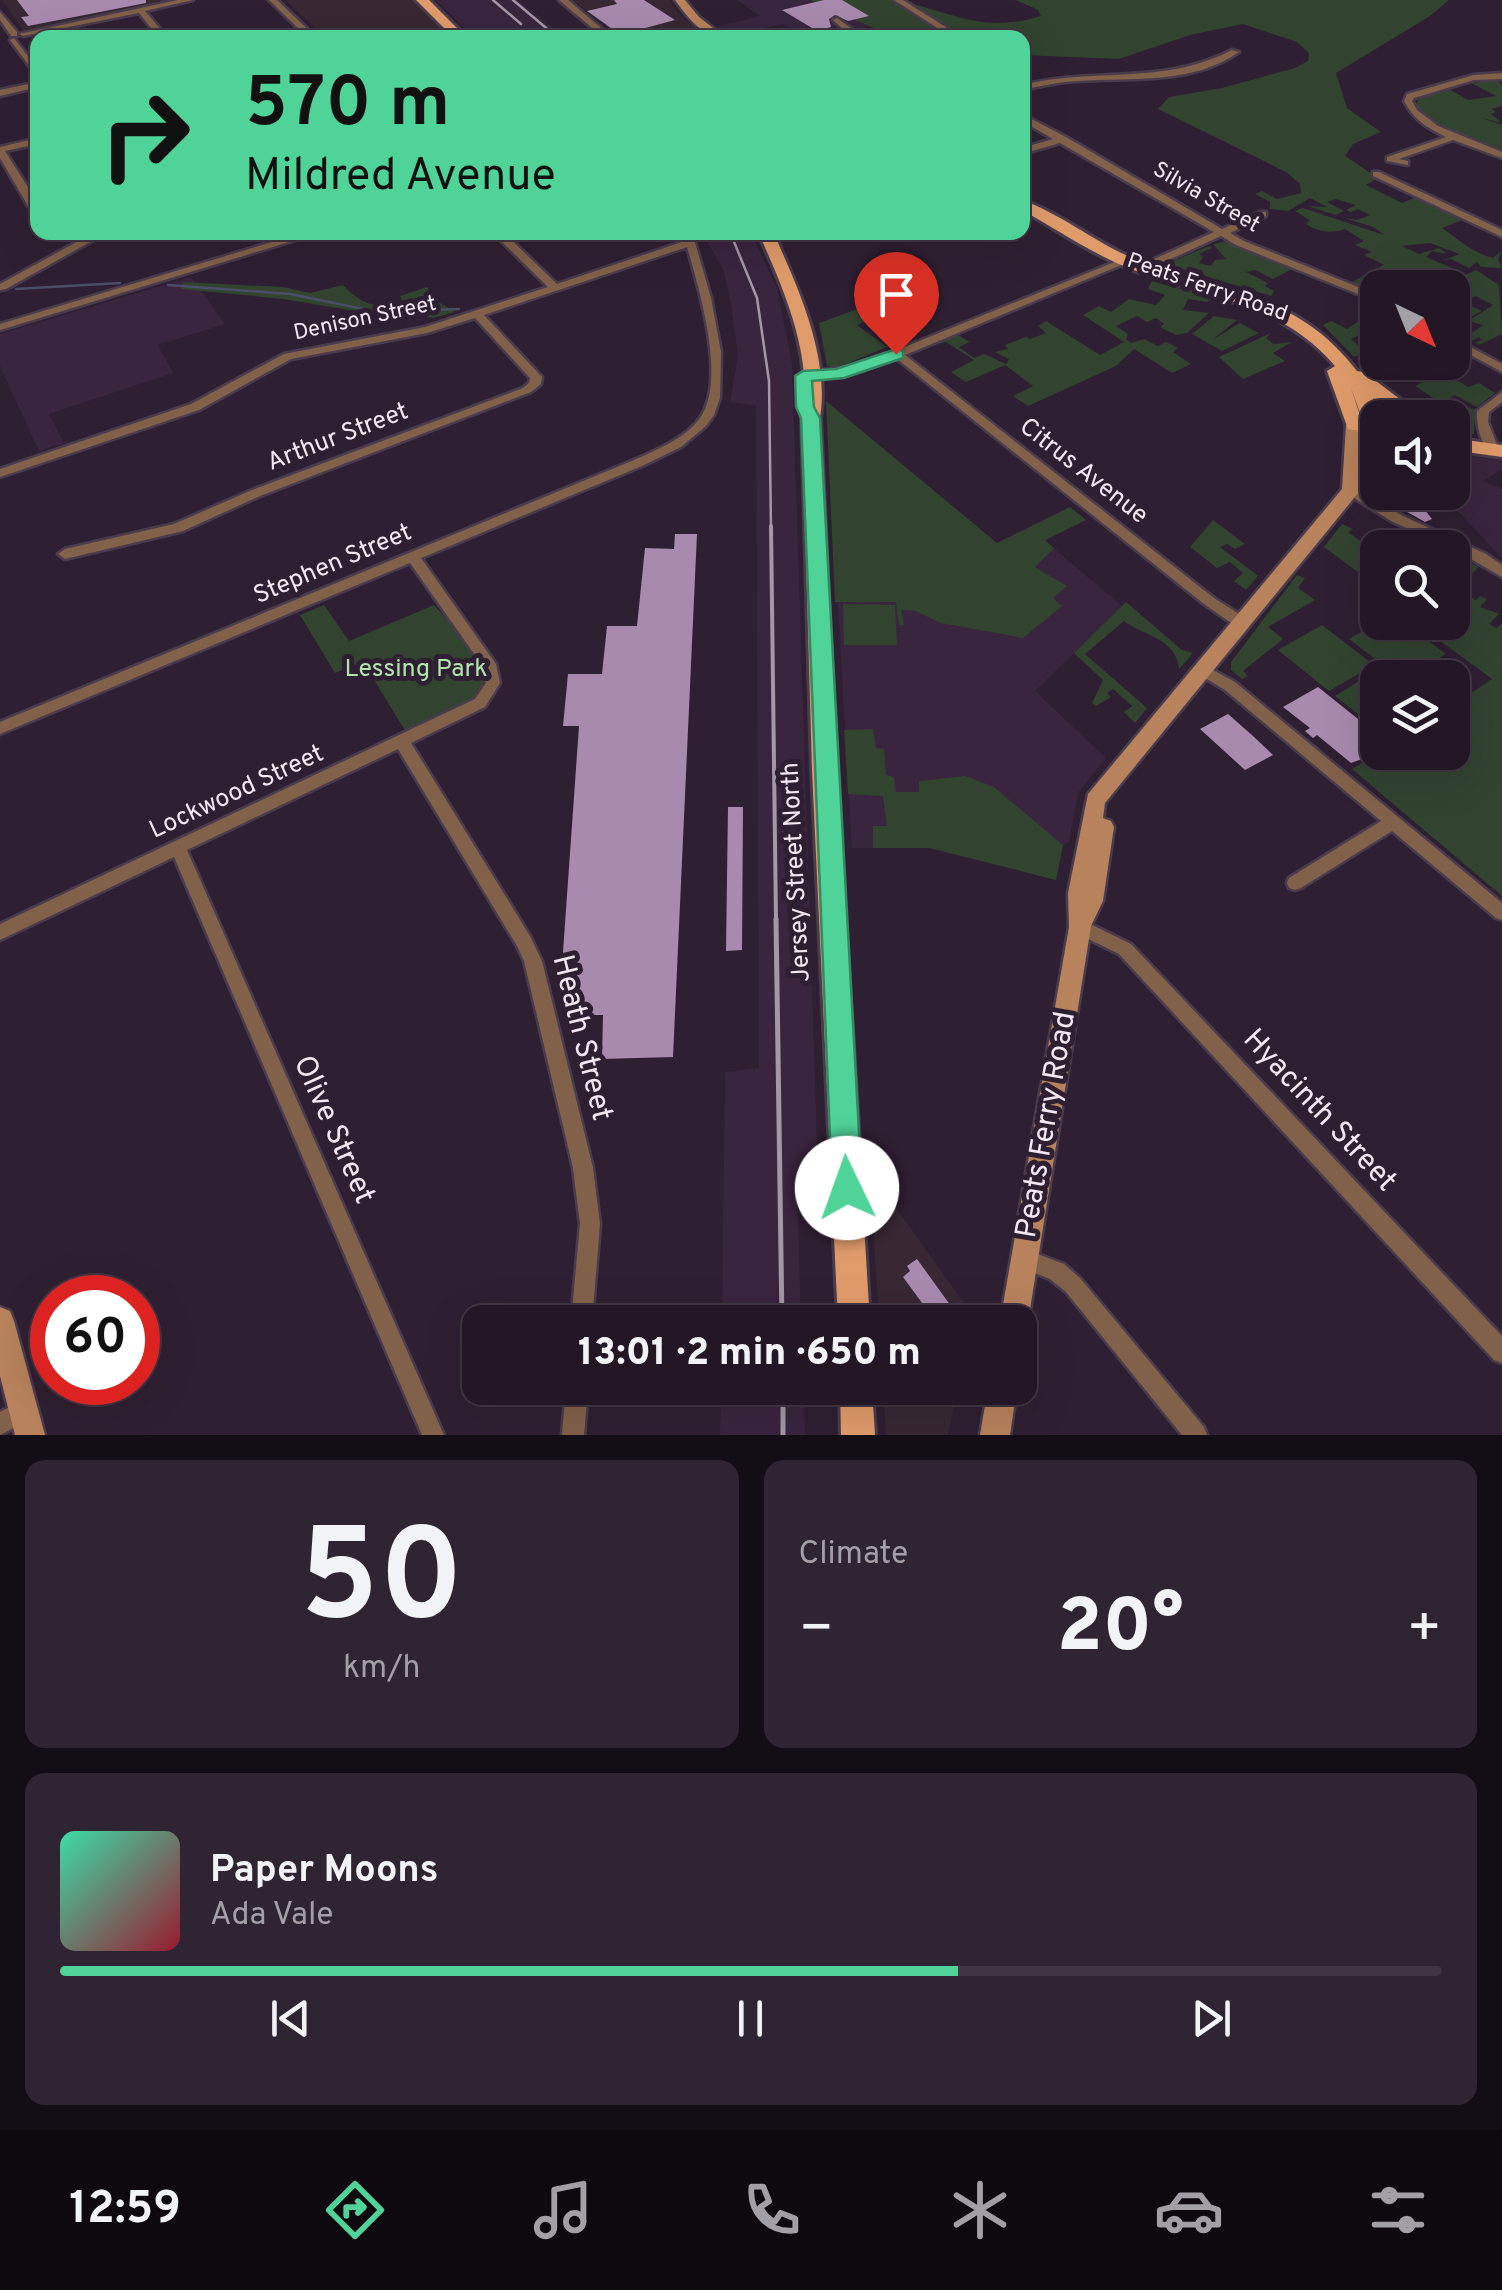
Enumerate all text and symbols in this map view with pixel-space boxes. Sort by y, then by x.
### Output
text: 570 m [245,62,450,151]
icon: right [80,70,210,200]
text: Mildred Avenue [245,149,556,206]
street label: Silvia Street [1148,157,1264,239]
street label: Peats Ferry Road [1123,248,1291,328]
pin [854,252,939,355]
icon: arrive [869,267,924,322]
north arrow [1360,270,1470,380]
map controls [1360,270,1470,770]
street label: Denison Street [291,291,439,347]
street label: Arthur Street [263,396,413,480]
button: sound [1360,400,1470,510]
street label: Citrus Avenue [1012,412,1154,532]
street label: Stephen Street [249,517,417,613]
button: search [1360,530,1470,640]
park label: Lessing Park [345,654,487,686]
button: layers [1360,660,1470,770]
street label: Lockwood Street [145,739,329,847]
street label: Jersey Street North [775,761,819,983]
street label: Heath Street [543,951,619,1125]
street label: Peats Ferry Road [1009,1009,1085,1241]
street label: Hyacinth Street [1234,1022,1404,1200]
street label: Olive Street [284,1050,382,1210]
position arrow [795,1136,899,1240]
speed limit sign: 60 [30,1275,160,1405]
text: 13:01 · 2 min · 650 m [578,1330,921,1379]
text: 50 [299,1501,464,1666]
text: Climate [799,1535,908,1575]
text: 20° [1057,1583,1184,1678]
text: − [799,1596,834,1666]
text: + [1407,1596,1442,1666]
text: km/h [343,1649,421,1689]
text: Paper Moons [210,1847,439,1896]
text: Ada Vale [210,1896,334,1936]
icon: previous [263,1991,318,2046]
icon: pause [723,1991,778,2046]
icon: next [1184,1991,1239,2046]
icon: directions [320,2175,390,2245]
icon: music [528,2175,598,2245]
icon: phone [737,2175,807,2245]
icon: climate [945,2175,1015,2245]
icon: car [1154,2175,1224,2245]
icon: filters [1363,2175,1433,2245]
text: 12:59 [69,2182,181,2239]

